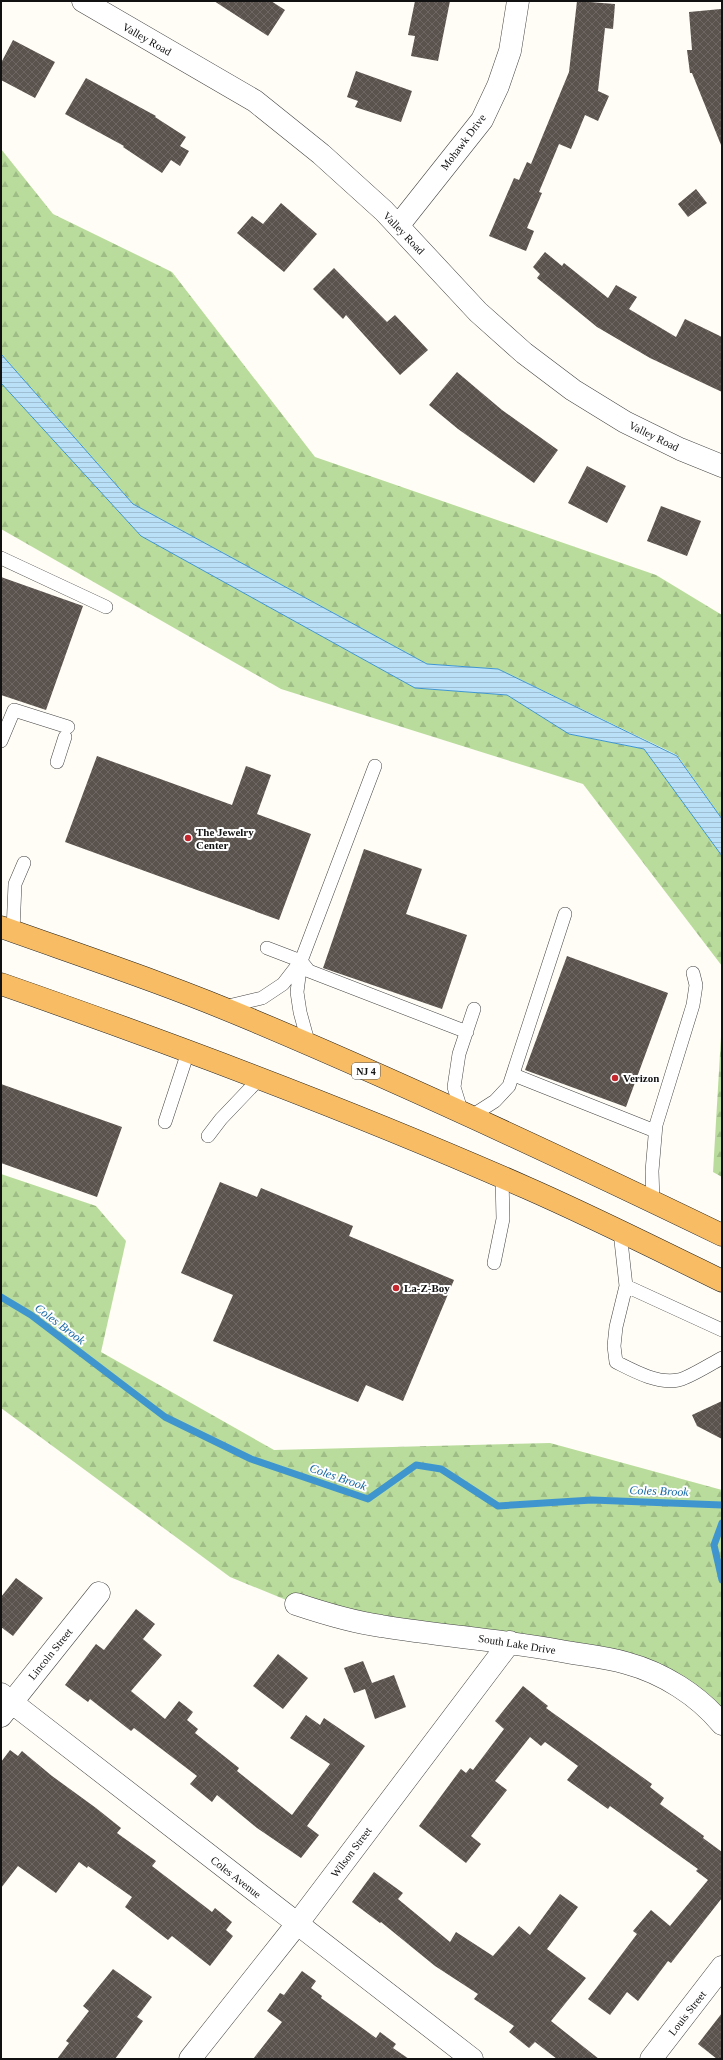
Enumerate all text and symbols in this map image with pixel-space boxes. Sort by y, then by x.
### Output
street label: Valley Road [121,20,174,58]
street label: Mohawk Drive [438,112,488,172]
street label: Valley Road [381,209,427,257]
street label: Valley Road [627,419,681,453]
place label: The Jewelry Center [196,826,254,851]
marker: The Jewelry Center [183,833,193,843]
road number: NJ 4 [352,1063,380,1079]
place label: Verizon [623,1072,659,1084]
marker: Verizon [610,1073,620,1083]
place label: La-Z-Boy [404,1282,450,1294]
marker: La-Z-Boy [391,1283,401,1293]
water label: Coles Brook [32,1301,88,1348]
water label: Coles Brook [308,1461,369,1493]
water label: Coles Brook [629,1483,690,1499]
street label: Lincoln Street [26,1626,74,1682]
street label: South Lake Drive [477,1632,557,1656]
street label: Wilson Street [328,1825,374,1879]
street label: Coles Avenue [208,1854,264,1900]
street label: Louis Street [666,1988,708,2038]

